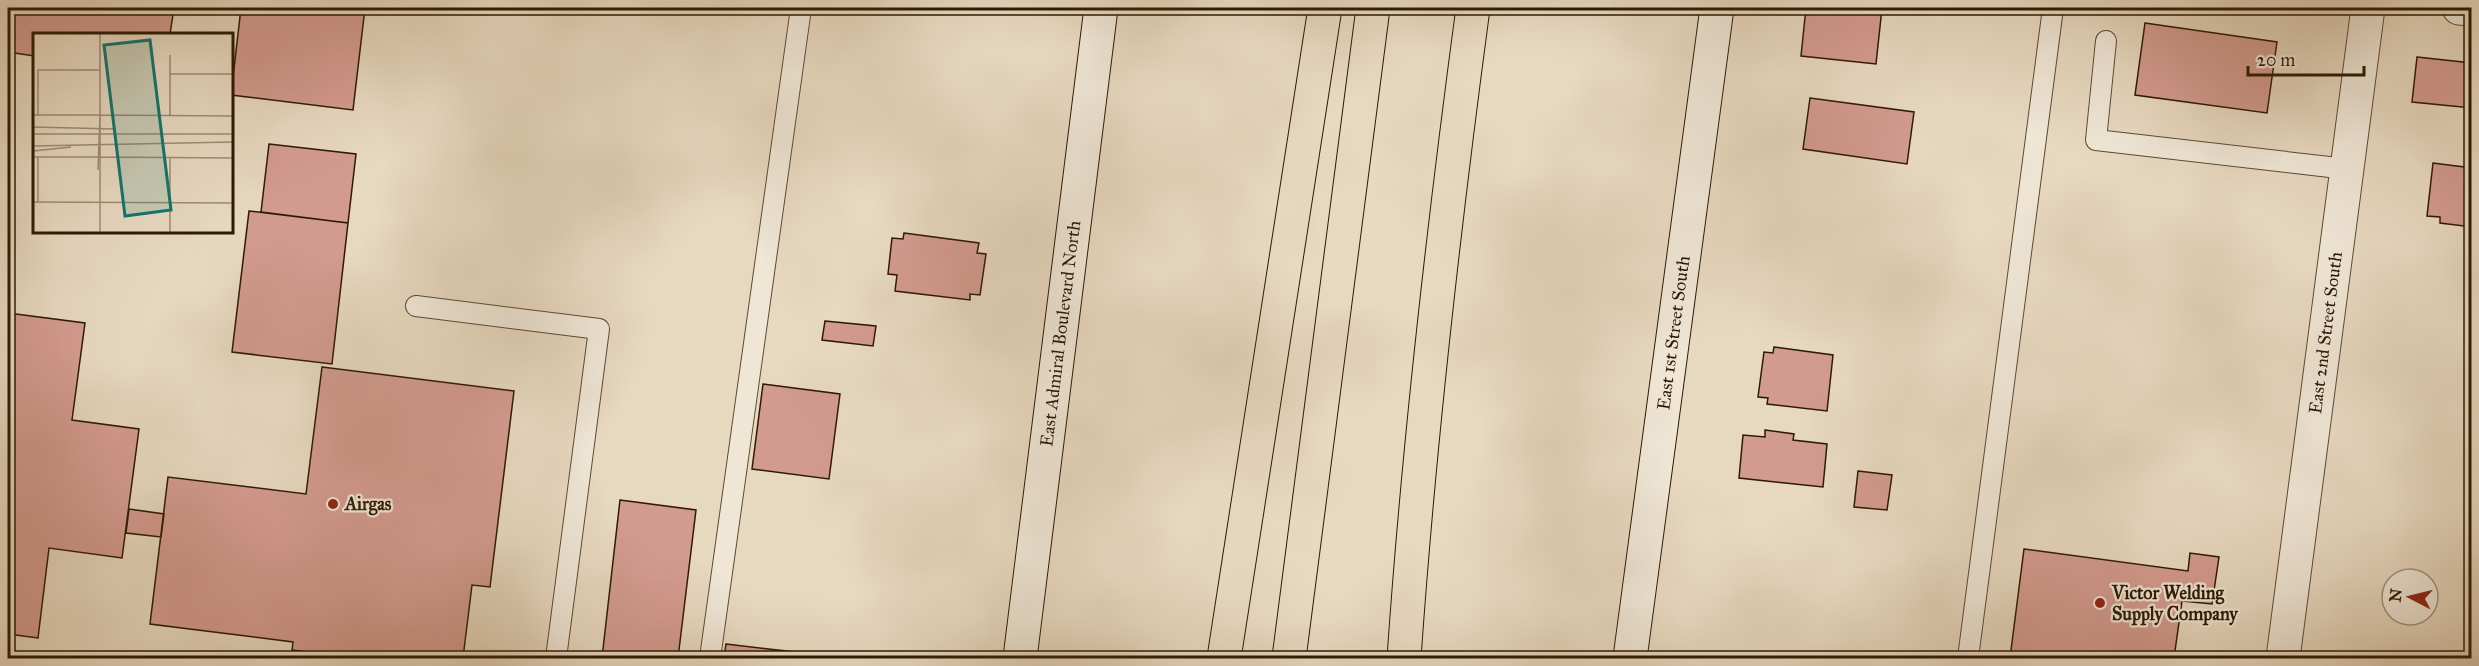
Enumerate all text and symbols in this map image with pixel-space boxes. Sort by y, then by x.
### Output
inset map [33,33,232,232]
scale bar [2248,39,2364,77]
text: 20 m [2257,49,2295,71]
street label: East Admiral Boulevard North [1035,219,1085,448]
street label: East 2nd Street South [2304,250,2347,415]
street label: East 1st Street South [1652,254,1695,411]
place label: Airgas [344,493,392,516]
marker: Airgas [326,497,340,511]
north arrow [2380,567,2440,627]
place label: Victor Welding Supply Company [2111,582,2239,626]
text: N [2385,587,2406,603]
marker: Victor Welding Supply Company [2093,596,2107,610]

